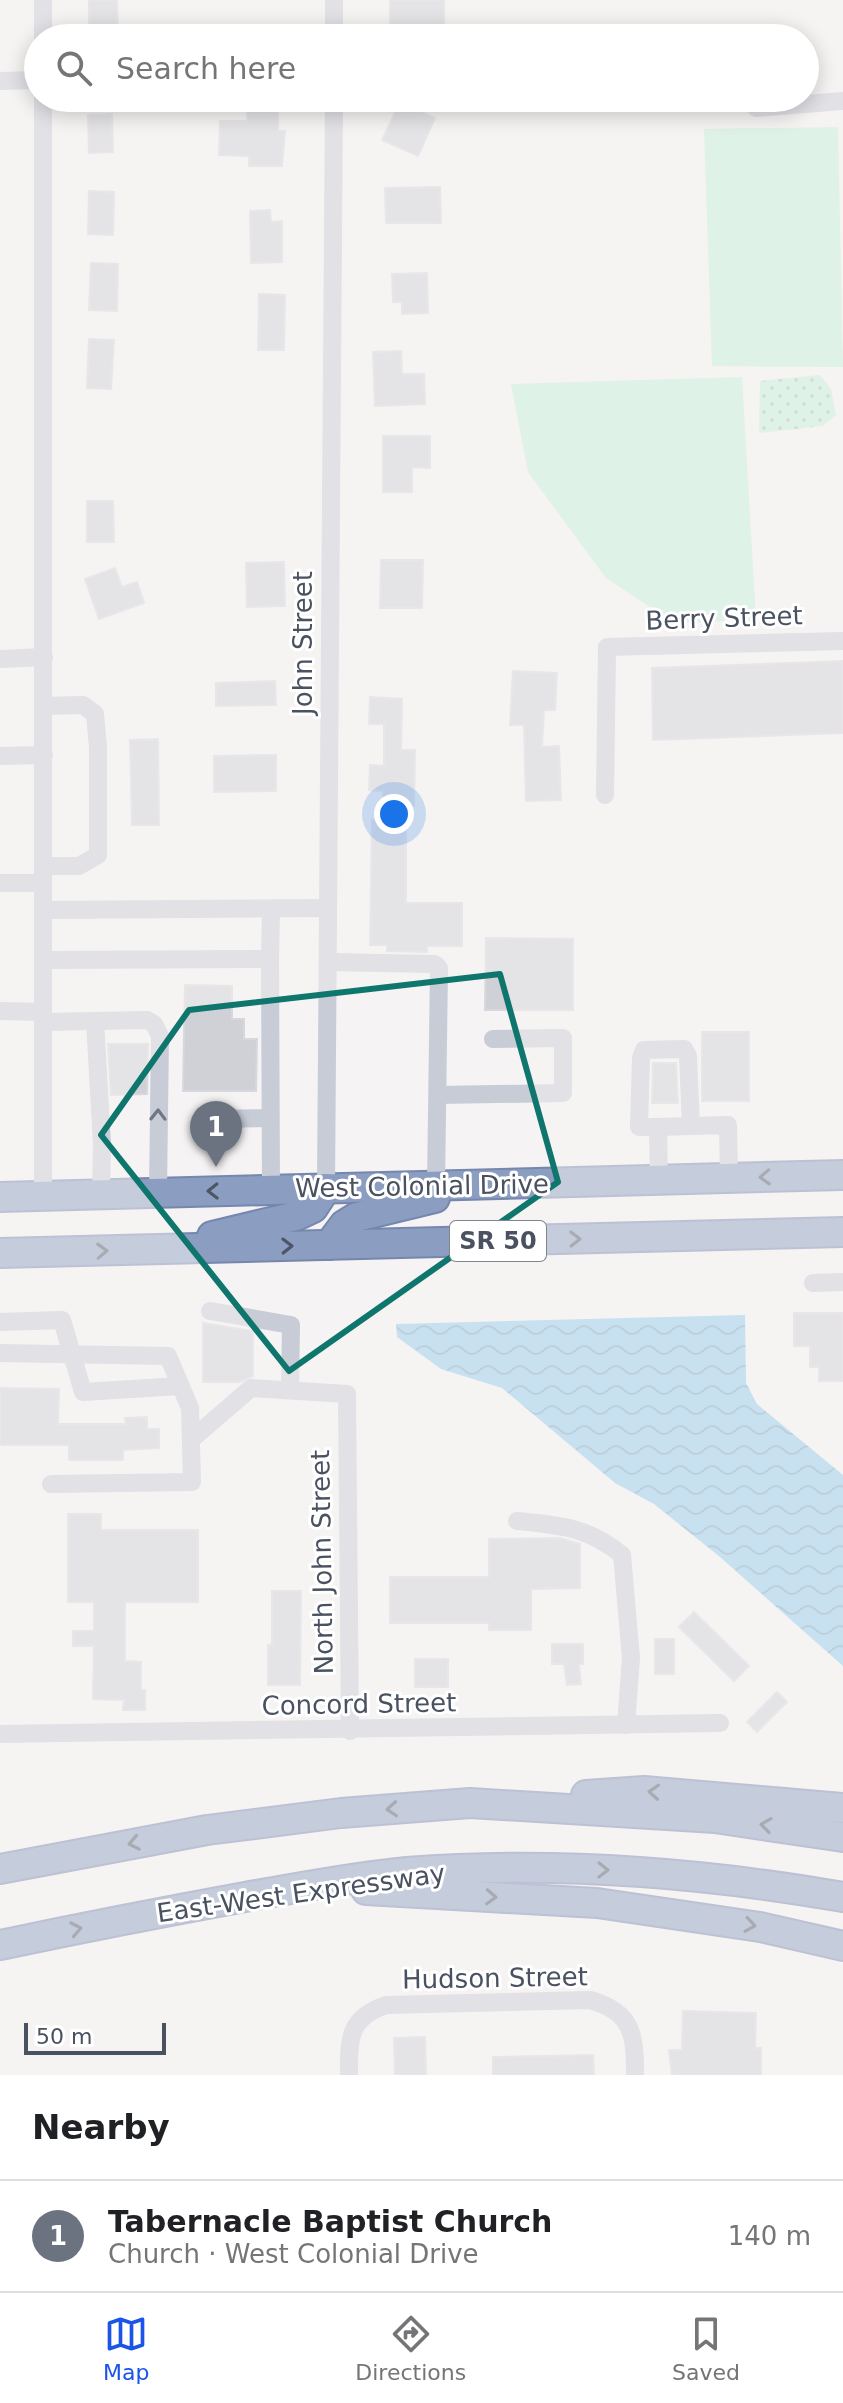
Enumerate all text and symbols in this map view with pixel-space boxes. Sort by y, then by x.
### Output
search box [24,24,819,112]
icon: search [52,46,96,90]
text: Search here [116,51,296,86]
street label: John Street [288,571,318,717]
street label: Berry Street [645,600,803,636]
your location [374,794,414,834]
pin: 1 [190,1101,242,1167]
one-way arrow [149,1108,167,1121]
street label: West Colonial Drive [295,1169,549,1203]
one-way arrow [758,1169,771,1186]
one-way arrow [206,1182,219,1200]
road number: SR 50 [450,1221,546,1261]
one-way arrow [569,1230,582,1248]
one-way arrow [281,1238,294,1255]
one-way arrow [96,1242,109,1259]
street label: North John Street [305,1449,339,1675]
street label: Concord Street [261,1687,457,1721]
one-way arrow [647,1784,660,1801]
one-way arrow [385,1800,398,1817]
one-way arrow [759,1817,773,1834]
one-way arrow [128,1834,141,1851]
street label: East-West Expressway [155,1858,447,1928]
one-way arrow [597,1861,610,1878]
one-way arrow [485,1889,498,1906]
one-way arrow [743,1916,756,1933]
one-way arrow [69,1921,83,1938]
street label: Hudson Street [402,1961,588,1995]
scale bar [24,2019,166,2055]
text: 50 m [36,2024,92,2049]
text: Nearby [32,2107,170,2147]
text: Tabernacle Baptist Church [108,2204,552,2239]
text: 1 [49,2221,67,2251]
text: 140 m [728,2221,811,2251]
text: Church · West Colonial Drive [108,2239,479,2269]
tab: Map [103,2312,149,2385]
tab: Directions [355,2312,466,2385]
tab: Saved [672,2312,740,2385]

